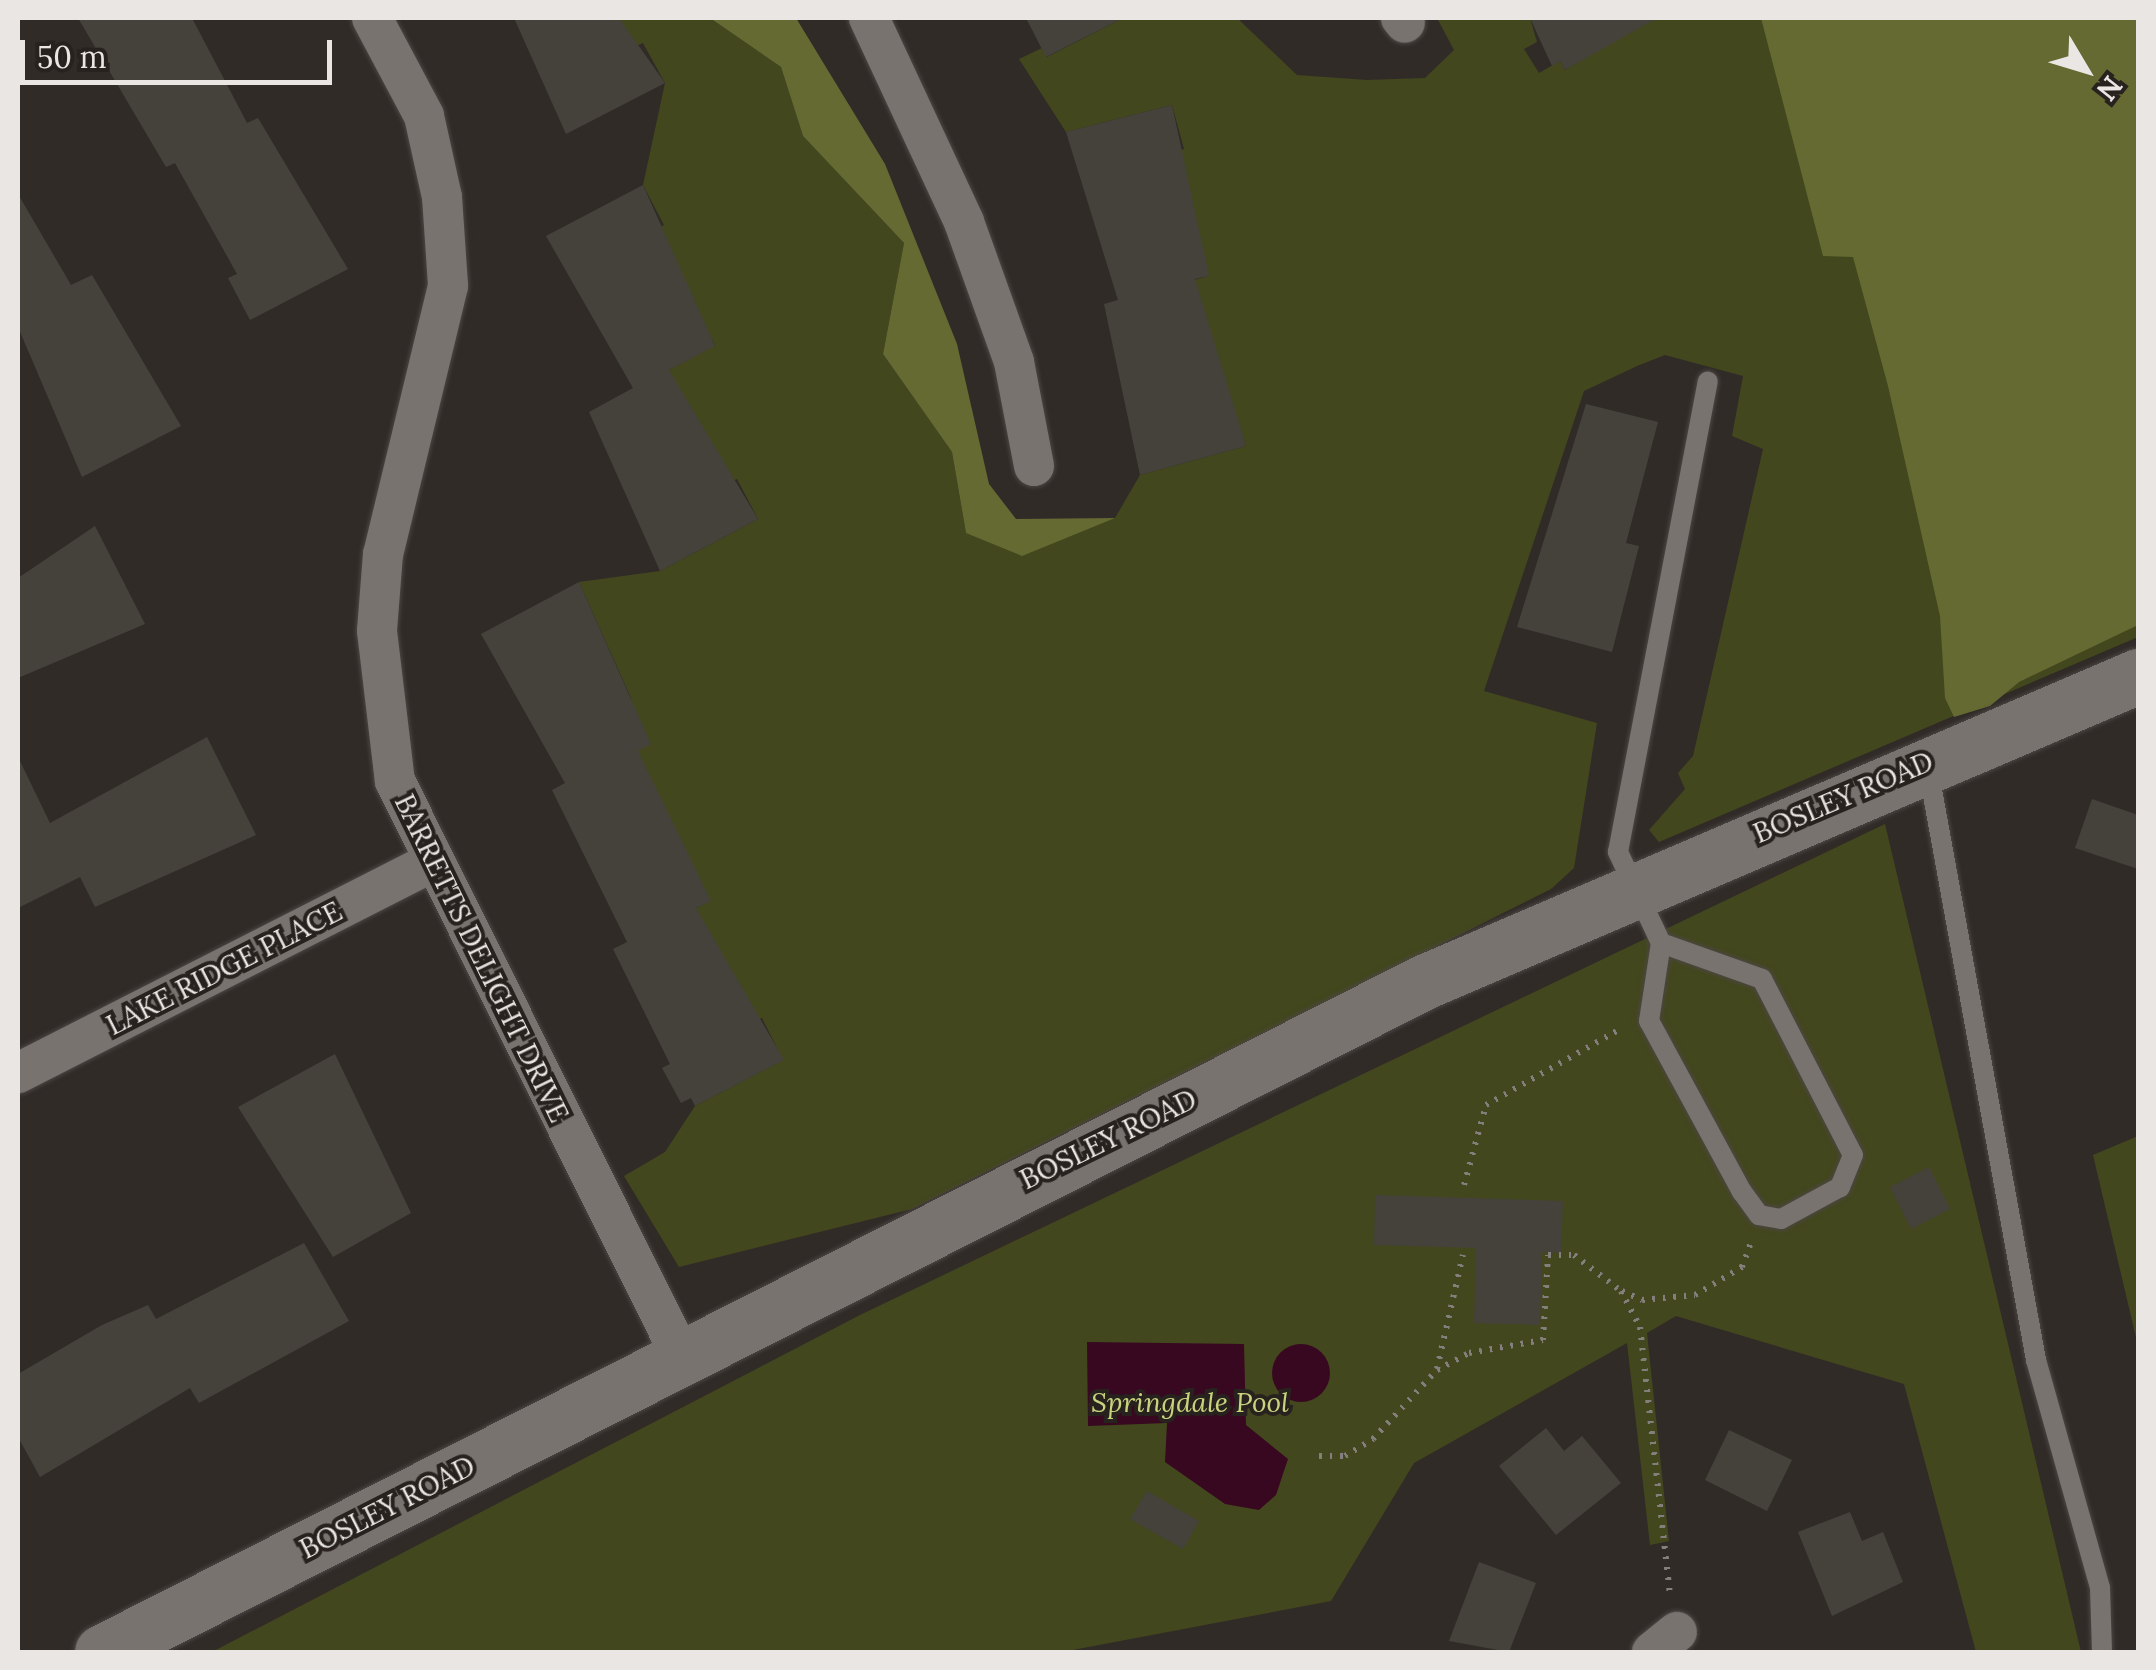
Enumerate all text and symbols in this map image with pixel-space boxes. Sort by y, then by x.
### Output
scale bar [25,20,338,82]
north arrow [2036,20,2136,120]
text: 50 m [37,38,107,76]
text: N [2089,69,2130,108]
street label: BOSLEY ROAD [1748,744,1938,850]
street label: BARRETTS DELIGHT DRIVE [388,789,576,1127]
street label: LAKE RIDGE PLACE [101,894,347,1042]
street label: BOSLEY ROAD [1014,1082,1202,1196]
park label: Springdale Pool [1091,1385,1289,1419]
street label: BOSLEY ROAD [294,1448,480,1566]

